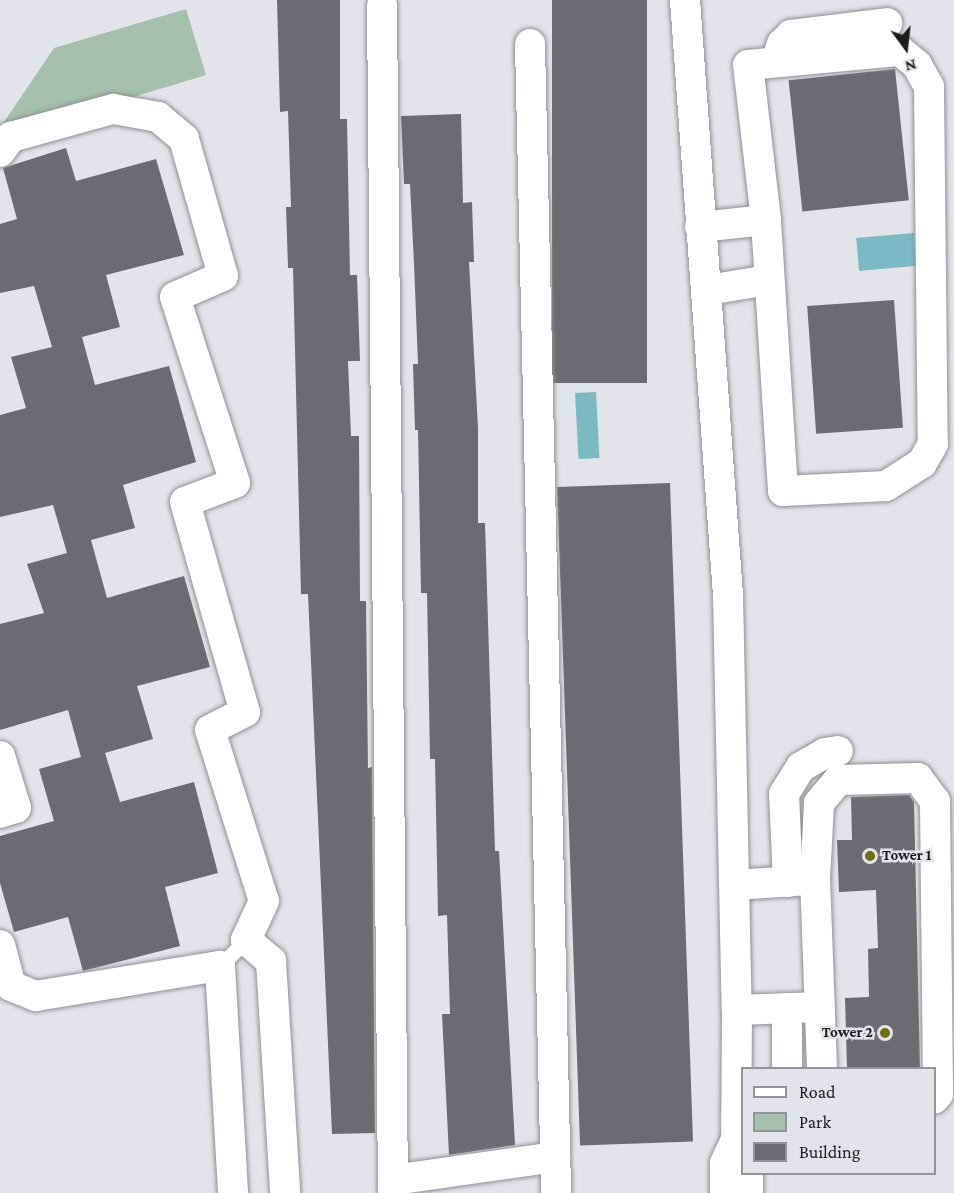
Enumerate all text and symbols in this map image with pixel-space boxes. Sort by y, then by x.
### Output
north arrow [876,18,936,78]
text: N [903,56,918,75]
place label: Tower 1 [882,847,931,865]
marker: Tower 1 [863,849,877,863]
place label: Tower 2 [822,1024,873,1042]
marker: Tower 2 [878,1026,892,1040]
legend [741,1067,936,1175]
text: Road [799,1082,836,1102]
text: Park [799,1112,831,1132]
text: Building [799,1142,860,1162]

